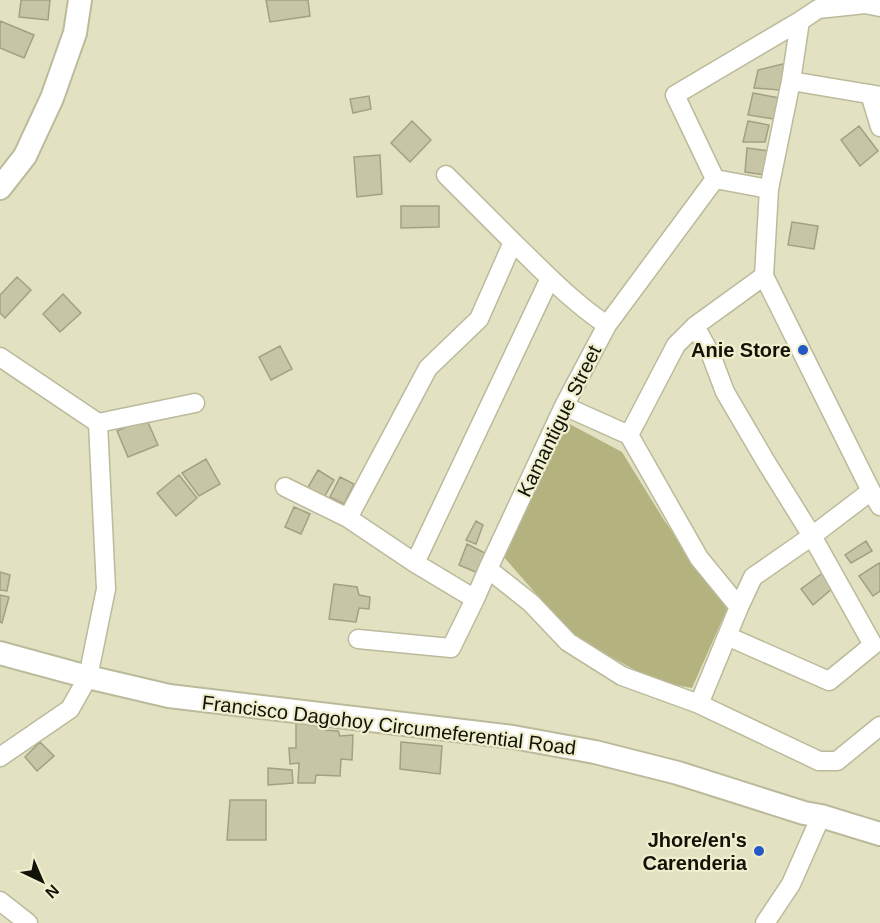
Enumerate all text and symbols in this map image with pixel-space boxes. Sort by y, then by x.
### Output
place label: Anie Store [691,339,791,361]
street label: Kamantigue Street [513,341,605,500]
marker: Anie Store [796,343,810,357]
street label: Francisco Dagohoy Circumeferential Road [201,691,577,759]
place label: Jhore/en's Carenderia [643,829,748,874]
marker: Jhore/en's Carenderia [752,844,766,858]
north arrow [12,851,72,911]
text: N [42,881,62,902]

